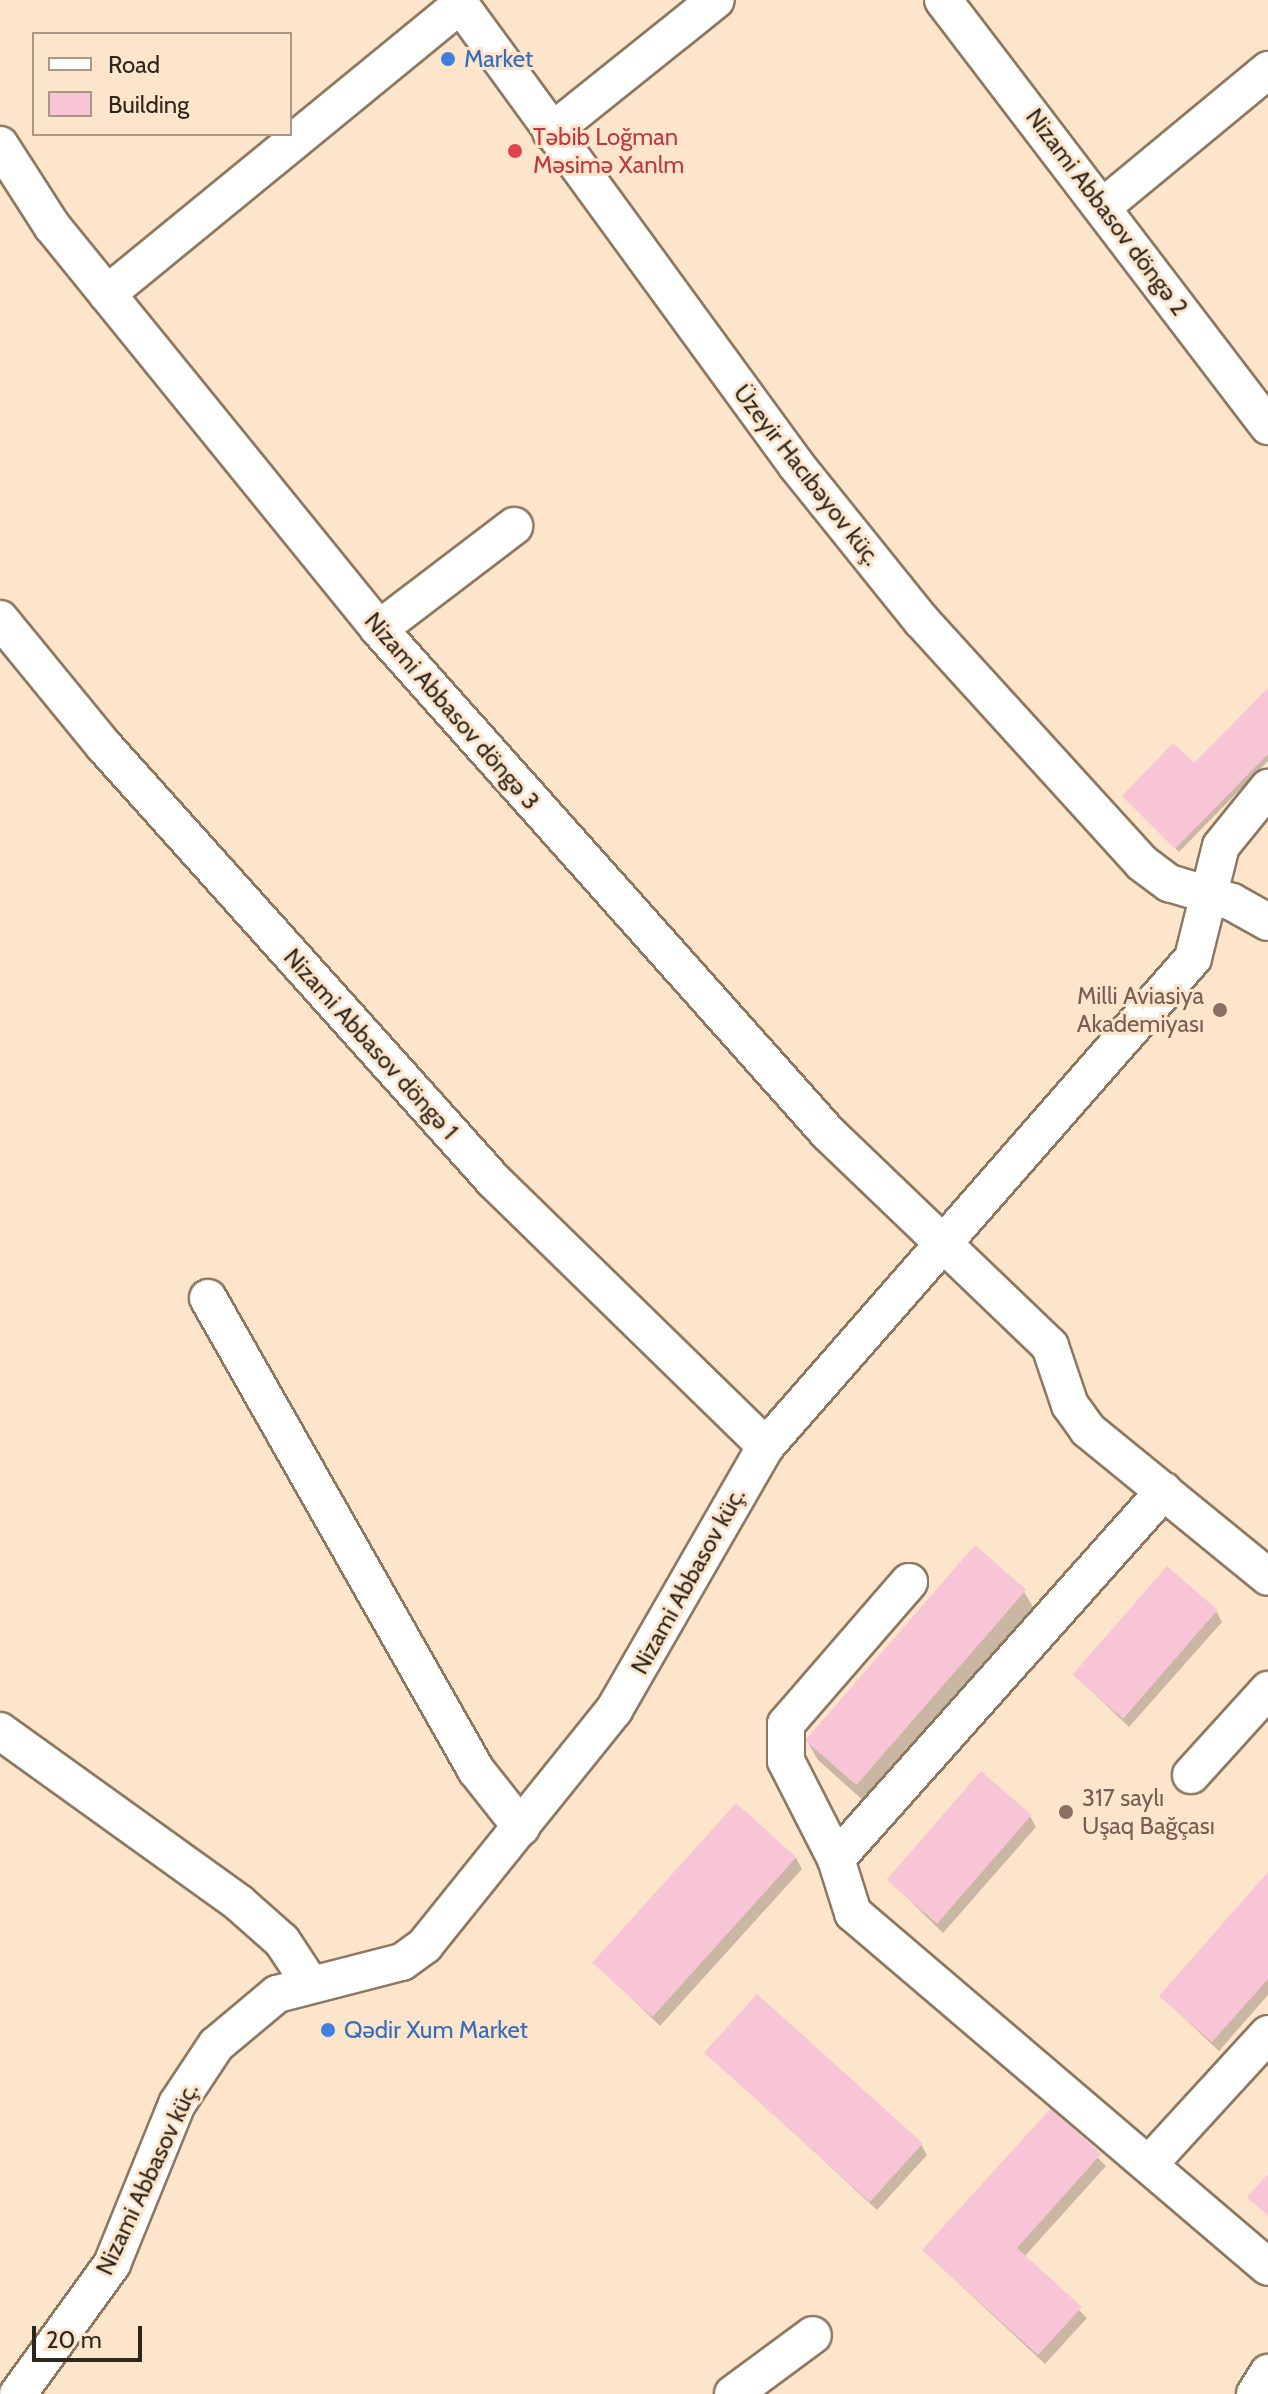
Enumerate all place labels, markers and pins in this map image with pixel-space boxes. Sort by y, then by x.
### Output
place label: Market [464,45,533,73]
marker: Market [439,50,457,68]
place label: Təbib Loğman Məsimə Xanlm [533,123,684,179]
marker: Təbib Loğman Məsimə Xanlm [504,140,526,162]
place label: Milli Aviasiya Akademiyası [1077,982,1204,1038]
marker: Milli Aviasiya Akademiyası [1211,1001,1229,1019]
place label: 317 saylı Uşaq Bağçası [1082,1784,1215,1840]
marker: 317 saylı Uşaq Bağçası [1057,1803,1075,1821]
place label: Qədir Xum Market [344,2016,528,2044]
marker: Qədir Xum Market [319,2021,337,2039]

